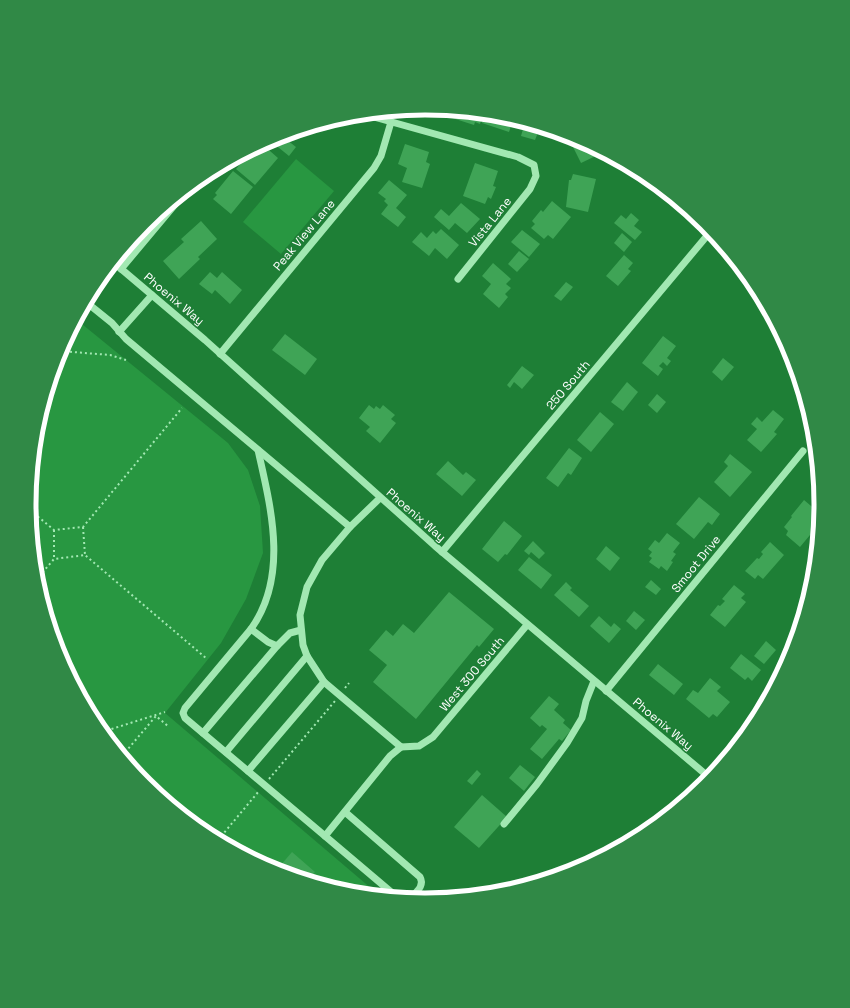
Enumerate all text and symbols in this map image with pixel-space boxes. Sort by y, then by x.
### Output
street label: Vista Lane [465,194,515,250]
street label: Peak View Lane [269,196,339,274]
street label: Phoenix Way [141,269,207,329]
street label: 250 South [543,357,593,413]
street label: Phoenix Way [383,485,449,545]
street label: Smoot Drive [668,532,724,596]
street label: West 300 South [436,633,508,715]
street label: Phoenix Way [630,694,696,754]

